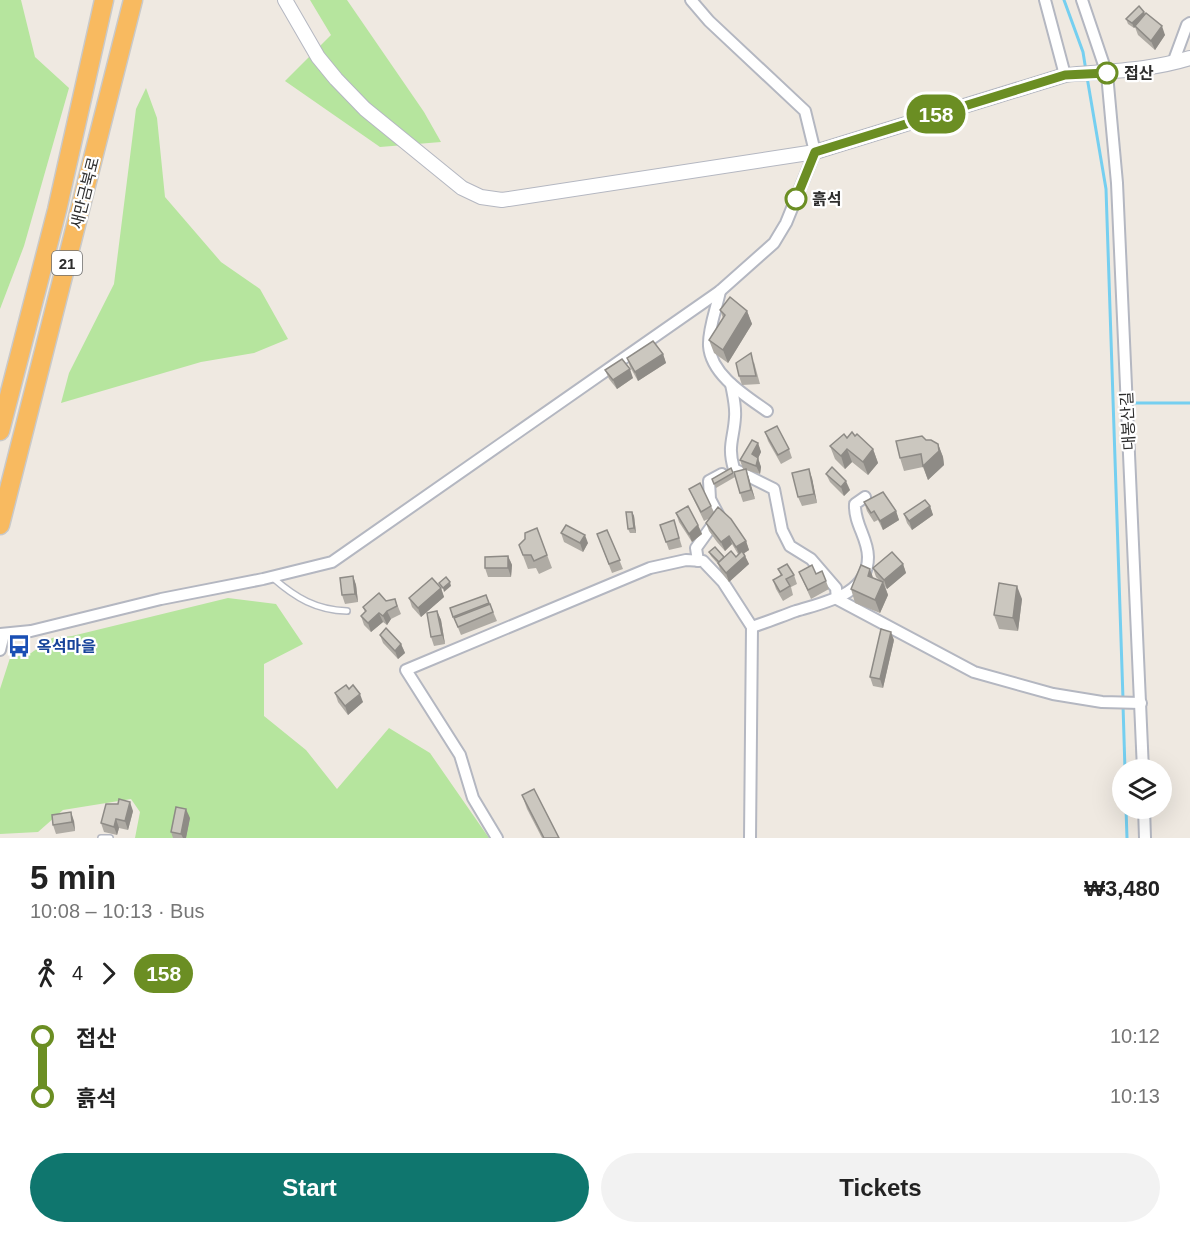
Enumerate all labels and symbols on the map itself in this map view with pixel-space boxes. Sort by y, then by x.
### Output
marker: 접산 [1096,62,1118,84]
place label: 접산 [1124,65,1154,82]
line badge: 158 [902,94,970,134]
street label: 새만금북로 [68,155,102,231]
marker: 흙석 [785,188,807,210]
place label: 흙석 [812,191,841,208]
road number: 21 [52,251,82,275]
street label: 대봉산길 [1118,391,1138,451]
bus stop icon: 옥석마을 [6,633,32,659]
place label: 옥석마을 [37,638,96,655]

